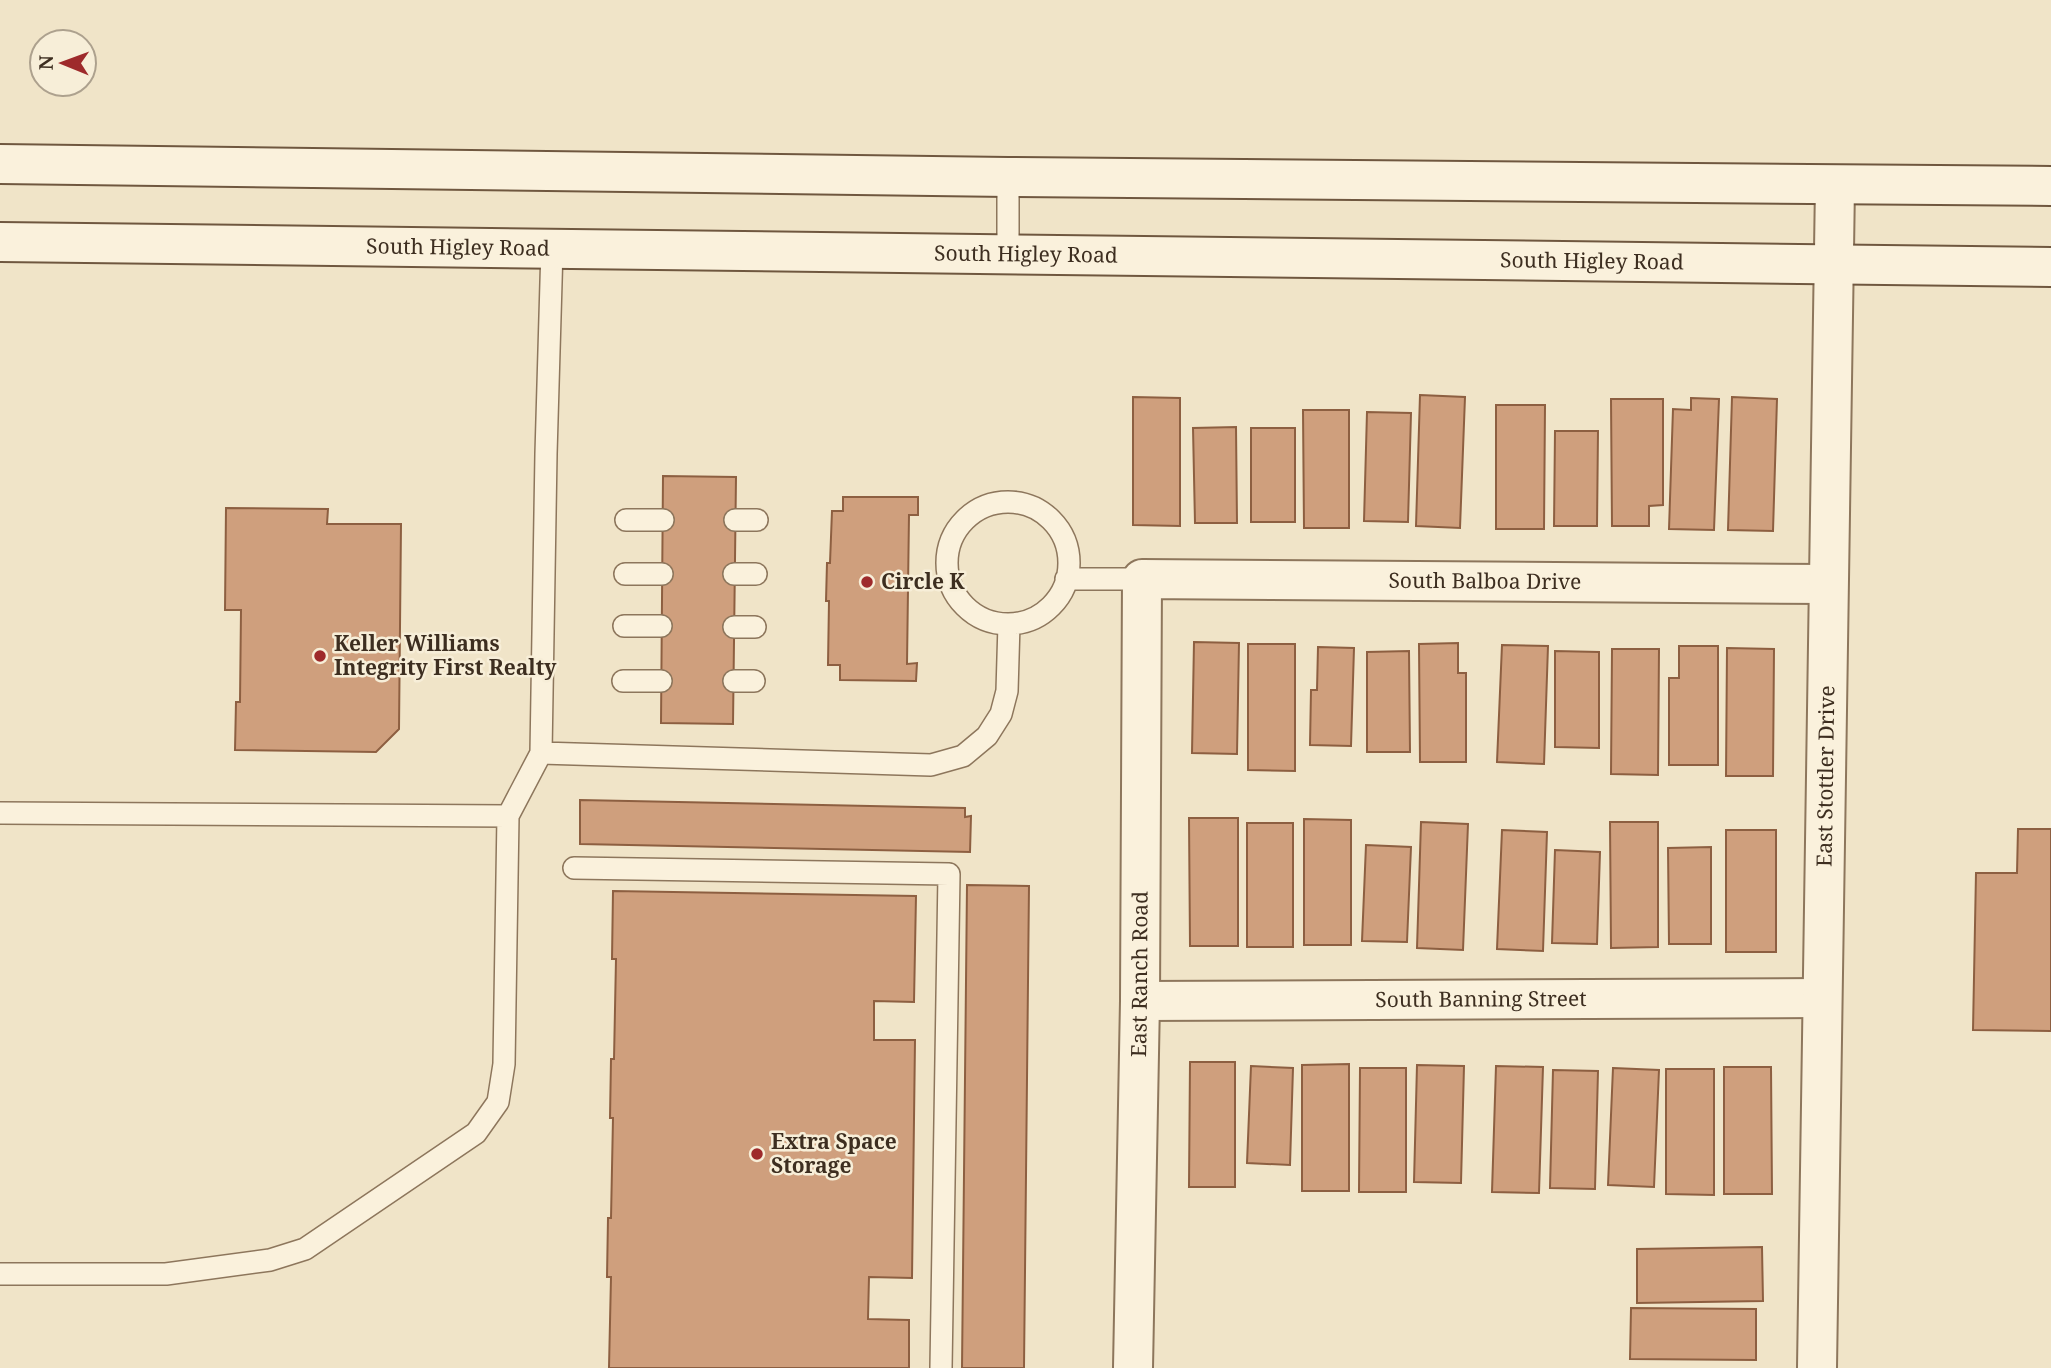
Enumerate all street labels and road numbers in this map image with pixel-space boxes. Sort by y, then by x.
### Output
street label: South Higley Road [366,231,550,262]
street label: South Higley Road [934,238,1118,269]
street label: South Higley Road [1500,245,1684,276]
street label: South Balboa Drive [1388,566,1581,595]
street label: East Stottler Drive [1810,685,1840,867]
street label: East Ranch Road [1124,891,1154,1057]
street label: South Banning Street [1375,984,1587,1013]

